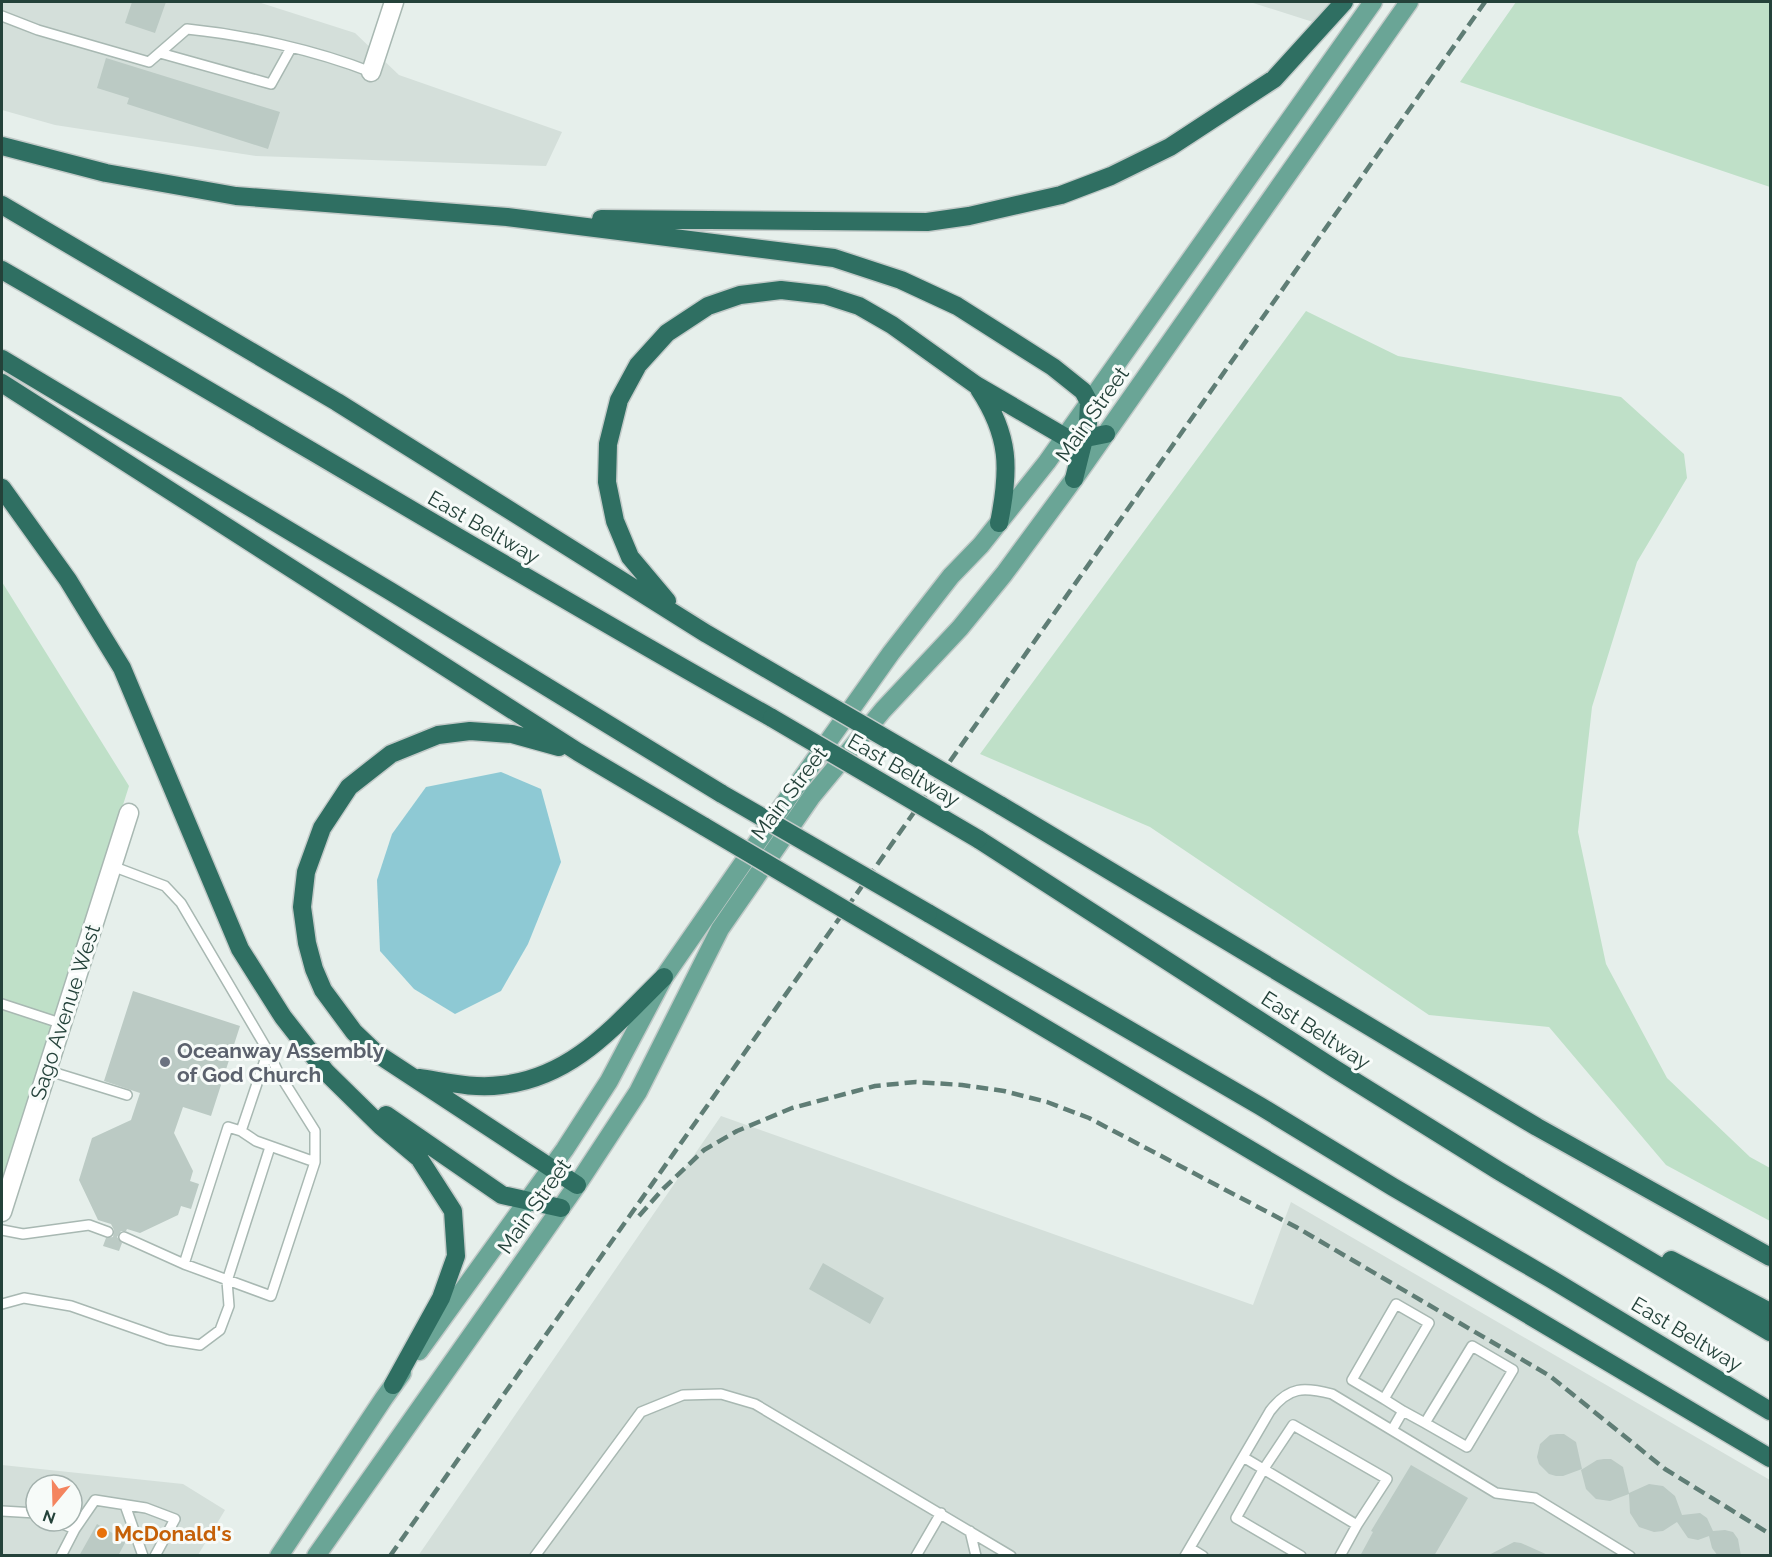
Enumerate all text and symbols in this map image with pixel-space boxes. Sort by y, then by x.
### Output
street label: Main Street [1050,362,1134,466]
street label: East Beltway [424,485,544,569]
street label: East Beltway [844,728,964,812]
street label: Main Street [746,741,832,845]
street label: Sago Avenue West [25,921,105,1103]
street label: East Beltway [1257,985,1375,1075]
place label: Oceanway Assembly of God Church [177,1038,384,1087]
marker: Oceanway Assembly of God Church [158,1055,172,1069]
street label: Main Street [492,1154,576,1258]
street label: East Beltway [1627,1291,1747,1377]
north arrow [24,1473,84,1533]
text: N [40,1506,58,1528]
place label: McDonald's [114,1521,232,1546]
marker: McDonald's [95,1526,109,1540]

